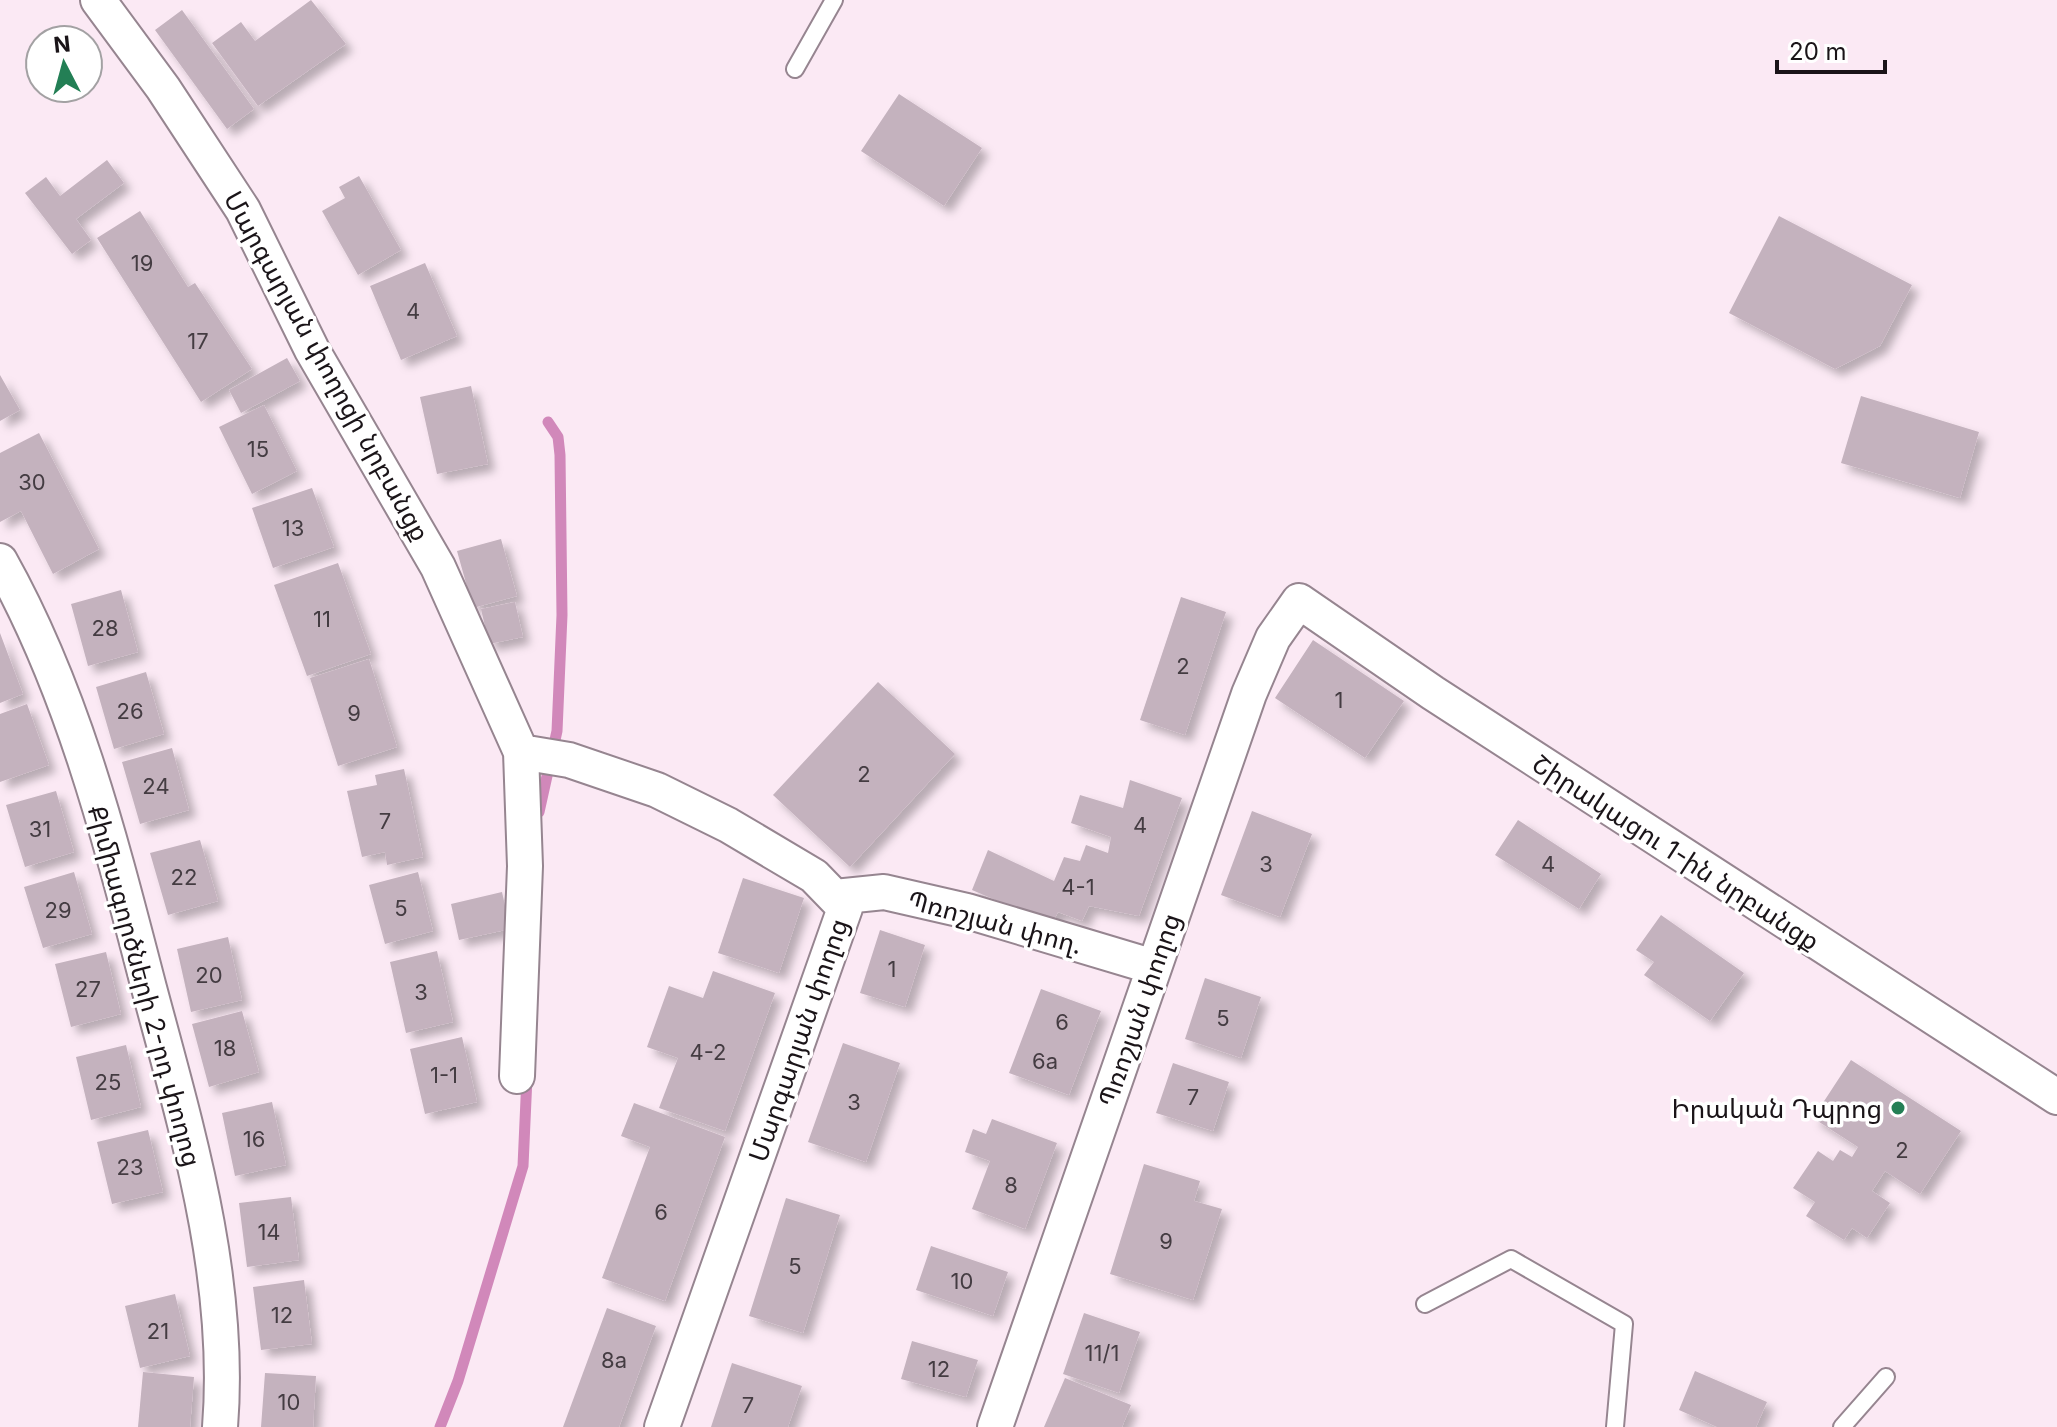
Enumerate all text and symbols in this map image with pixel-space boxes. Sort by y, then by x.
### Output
north arrow [24,24,104,104]
scale bar [1777,24,1885,74]
text: N [52,30,72,58]
text: 20 m [1789,37,1847,66]
street label: Մարգարյան փողոցի նրբանցք [218,186,436,546]
house number: 19 [131,250,153,276]
house number: 4 [406,298,420,324]
house number: 17 [187,328,209,354]
house number: 15 [247,436,269,462]
house number: 30 [18,469,46,495]
house number: 13 [282,515,304,541]
house number: 11 [313,606,331,632]
house number: 28 [91,615,119,641]
house number: 2 [1176,653,1190,679]
house number: 1 [1335,687,1343,713]
house number: 26 [116,698,144,724]
house number: 9 [347,700,361,726]
street label: Շիրակացու 1-ին նրբանցք [1527,748,1825,956]
house number: 2 [857,761,871,787]
house number: 24 [142,773,170,799]
street label: Քիմիագործների 2-րդ փողոց [82,802,208,1170]
house number: 7 [379,808,391,834]
house number: 4 [1133,812,1147,838]
house number: 31 [29,816,51,842]
house number: 3 [1259,851,1273,877]
house number: 4 [1541,851,1555,877]
house number: 22 [171,864,197,890]
house number: 4-1 [1061,874,1095,900]
street label: Պռոշյան փող. [904,884,1086,960]
house number: 5 [394,895,408,921]
house number: 29 [44,897,72,923]
street label: Պռոշյան փողոց [1091,909,1187,1111]
street label: Մարգարյան փողոց [742,914,854,1166]
house number: 1 [888,956,896,982]
house number: 20 [195,962,223,988]
house number: 27 [75,976,101,1002]
house number: 3 [414,979,428,1005]
house number: 5 [1216,1005,1230,1031]
house number: 6 [1055,1009,1069,1035]
house number: 18 [214,1035,236,1061]
house number: 4-2 [689,1039,727,1065]
house number: 6a [1032,1048,1058,1074]
house number: 1-1 [430,1062,458,1088]
house number: 25 [95,1069,121,1095]
house number: 7 [1187,1084,1199,1110]
house number: 3 [847,1089,861,1115]
place label: Իրական Դպրոց [1672,1093,1882,1124]
marker: Իրական Դպրոց [1889,1099,1907,1117]
house number: 16 [243,1126,265,1152]
house number: 2 [1895,1137,1909,1163]
house number: 23 [116,1154,144,1180]
house number: 8 [1004,1172,1018,1198]
house number: 6 [654,1199,668,1225]
house number: 14 [257,1219,281,1245]
house number: 9 [1159,1228,1173,1254]
house number: 5 [788,1253,802,1279]
house number: 10 [951,1268,973,1294]
house number: 12 [271,1302,293,1328]
house number: 21 [147,1318,169,1344]
house number: 11/1 [1085,1340,1119,1366]
house number: 8a [601,1347,627,1373]
house number: 12 [928,1356,950,1382]
house number: 10 [278,1389,300,1415]
house number: 7 [742,1392,754,1418]

